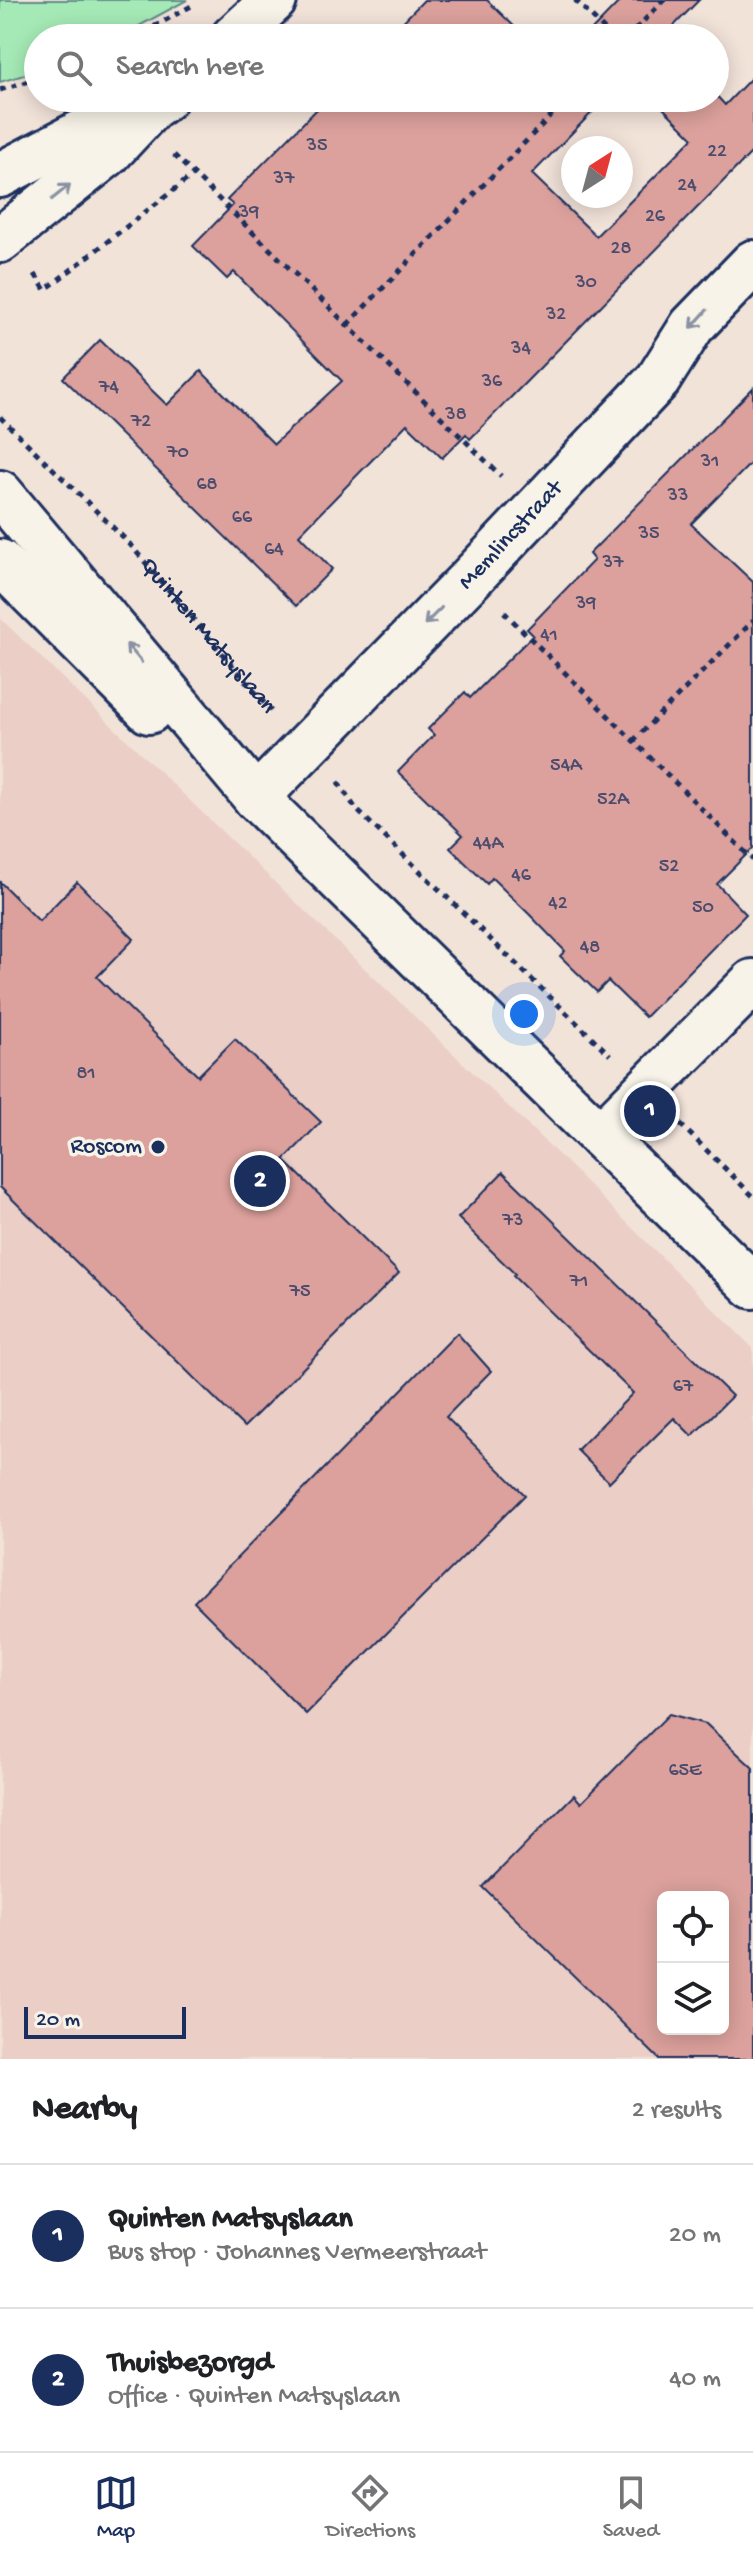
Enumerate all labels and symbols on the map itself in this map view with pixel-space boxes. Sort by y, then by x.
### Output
house number: 35 [306,135,327,158]
north arrow [561,136,633,208]
house number: 22 [707,141,727,164]
house number: 37 [273,168,295,191]
house number: 24 [677,175,697,198]
one-way arrow [50,183,71,201]
house number: 39 [238,202,259,225]
house number: 26 [645,206,666,229]
house number: 28 [611,238,631,261]
house number: 30 [574,272,597,295]
house number: 32 [545,304,566,327]
one-way arrow [690,309,709,329]
house number: 34 [510,338,531,361]
house number: 36 [481,371,503,394]
house number: 74 [98,377,119,400]
house number: 38 [444,404,467,427]
house number: 72 [130,411,151,434]
house number: 70 [166,442,189,465]
house number: 31 [700,451,719,474]
street label: Memlincstraat [453,473,571,596]
house number: 68 [196,474,218,497]
house number: 33 [667,485,688,508]
house number: 66 [232,507,253,530]
house number: 35 [638,523,659,546]
house number: 64 [264,539,284,562]
street label: Quinten Matsyslaan [133,552,282,721]
house number: 37 [602,552,624,575]
house number: 39 [575,593,596,616]
one-way arrow [424,606,443,625]
house number: 41 [540,625,558,648]
one-way arrow [125,643,143,664]
house number: 54A [550,755,583,778]
house number: 52A [597,789,630,812]
house number: 44A [473,833,505,856]
house number: 52 [659,856,679,879]
house number: 46 [511,865,532,888]
house number: 42 [548,893,568,916]
house number: 50 [692,897,714,920]
house number: 48 [580,937,600,960]
your location [504,994,544,1034]
house number: 81 [76,1063,96,1086]
pin: 1 [624,1081,676,1141]
place label: Roscom [70,1133,142,1162]
marker: Roscom [149,1138,167,1156]
pin: 2 [234,1151,286,1211]
house number: 73 [502,1210,523,1233]
house number: 71 [569,1271,588,1294]
house number: 75 [289,1281,310,1304]
house number: 67 [673,1376,694,1399]
house number: 65E [668,1760,703,1783]
scale bar [24,2003,186,2039]

